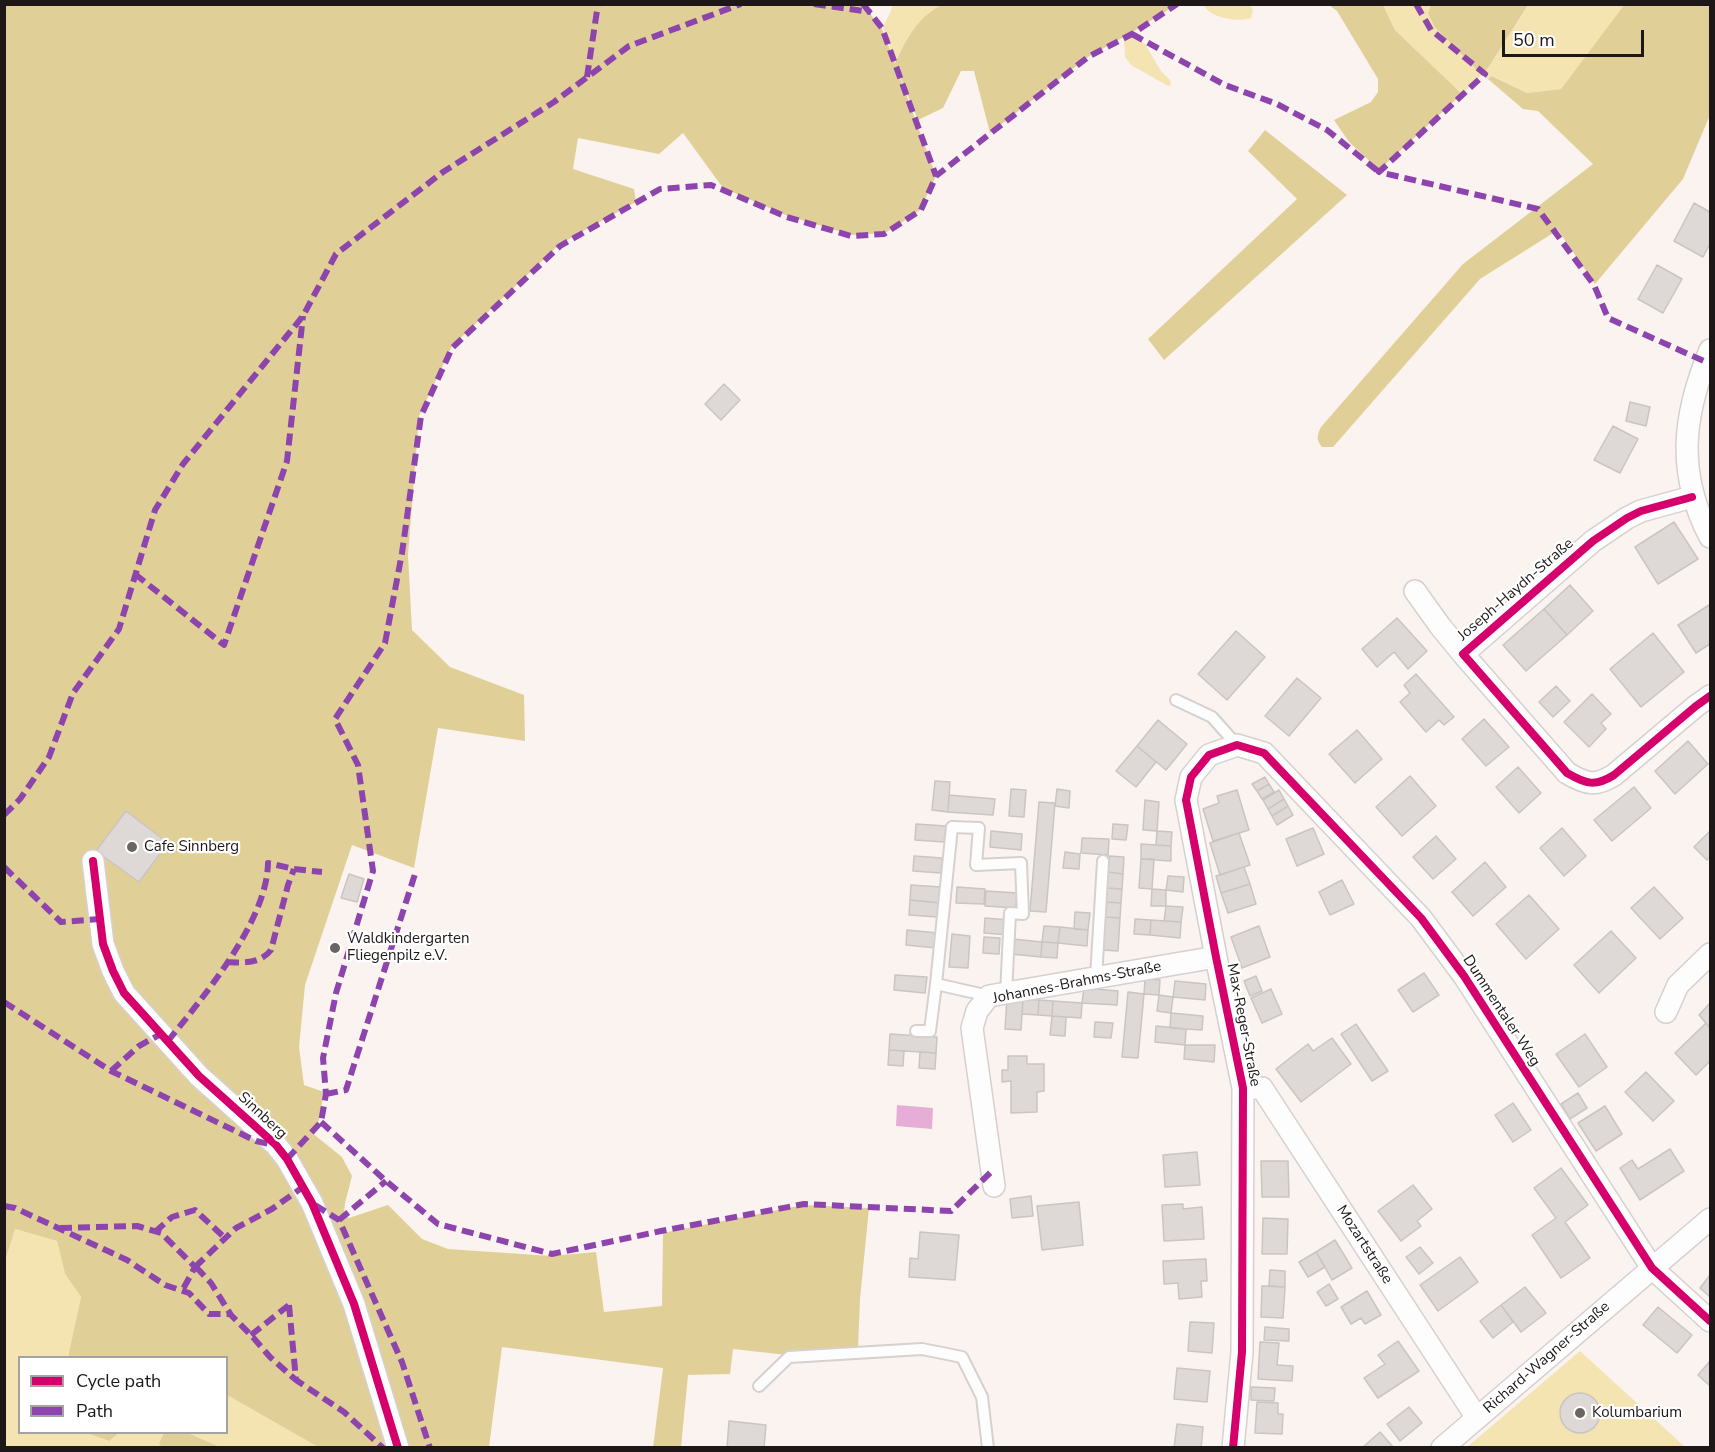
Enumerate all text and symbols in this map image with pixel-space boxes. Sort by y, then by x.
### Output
scale bar [1505,18,1648,56]
text: 50 m [1513,28,1555,52]
street label: Joseph-Haydn-Straße [1455,535,1577,645]
place label: Cafe Sinnberg [144,838,239,856]
marker: Cafe Sinnberg [125,840,139,854]
place label: Waldkindergarten Fliegenpilz e.V. [347,930,469,965]
marker: Waldkindergarten Fliegenpilz e.V. [328,941,342,955]
street label: Dummentaler Weg [1458,952,1544,1070]
street label: Johannes-Brahms-Straße [991,958,1163,1008]
street label: Max-Reger-Straße [1222,962,1264,1088]
street label: Sinnberg [234,1089,290,1143]
street label: Mozartstraße [1332,1202,1396,1288]
street label: Richard-Wagner-Straße [1480,1298,1614,1418]
legend [18,1356,228,1434]
text: Cycle path [76,1369,161,1393]
text: Path [76,1399,113,1423]
place label: Kolumbarium [1592,1404,1682,1422]
marker: Kolumbarium [1573,1406,1587,1420]

